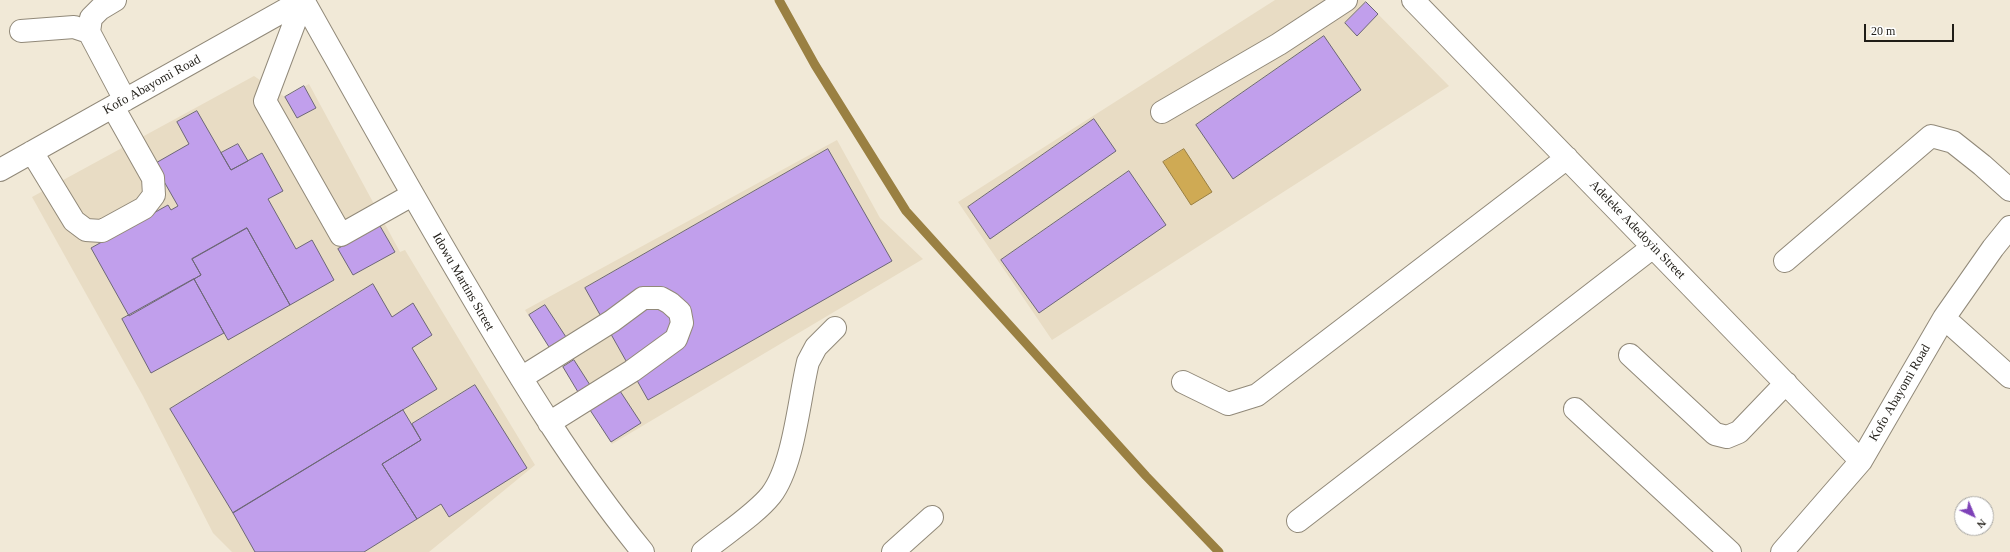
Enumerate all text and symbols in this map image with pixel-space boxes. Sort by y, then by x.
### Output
scale bar [1866,16,1956,42]
text: 20 m [1871,24,1895,38]
street label: Kofo Abayomi Road [101,52,203,118]
street label: Adeleke Adedoyin Street [1586,177,1688,283]
street label: Idowu Martins Street [429,230,497,334]
street label: Kofo Abayomi Road [1866,342,1934,444]
north arrow [1954,496,1994,536]
text: N [1975,517,1989,531]

